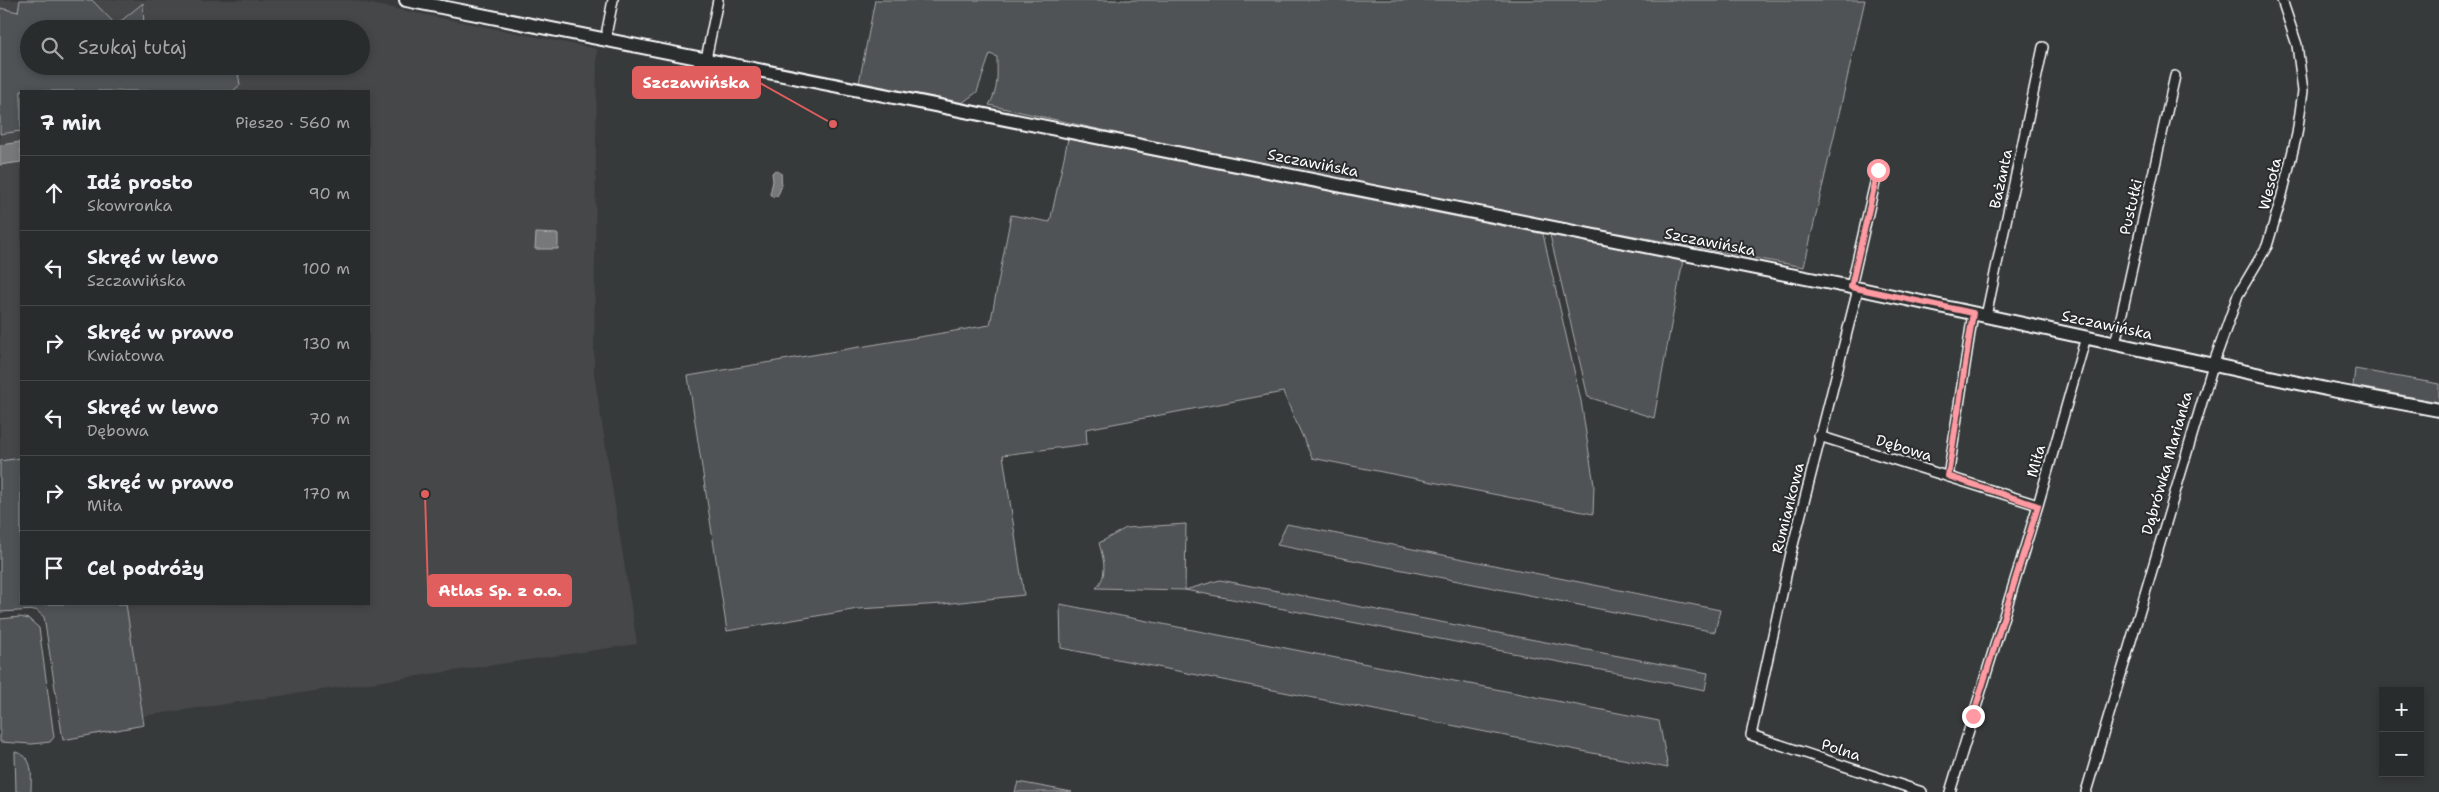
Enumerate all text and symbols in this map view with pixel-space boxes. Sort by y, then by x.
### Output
search box [20,20,370,75]
icon: search [38,34,66,62]
text: Szukaj tutaj [78,35,187,60]
callout: Szczawińska [633,67,760,98]
text: Szczawińska [643,72,750,93]
text: 7 min [40,109,101,137]
text: Pieszo · 560 m [235,112,350,133]
street label: Szczawińska [1266,144,1361,182]
street label: Bażanta [1985,147,2017,211]
street label: Wesoła [2254,155,2286,212]
route start [1867,159,1890,182]
text: Idź prosto [87,170,193,195]
street label: Pustułki [2115,177,2147,237]
icon: ahead [40,179,68,207]
text: 90 m [309,183,350,204]
text: Skowronka [87,195,172,216]
street label: Szczawińska [1663,223,1758,261]
text: Skręć w lewo [87,245,219,270]
icon: left [40,254,68,282]
text: 100 m [302,258,350,279]
text: Szczawińska [87,270,186,291]
street label: Szczawińska [2060,306,2155,345]
text: Skręć w prawo [87,320,234,345]
icon: right [40,329,68,357]
text: 130 m [303,333,350,354]
text: Kwiatowa [87,345,164,366]
street label: Dąbrówka Marianka [2137,388,2197,537]
text: Skręć w lewo [87,395,219,420]
icon: left [40,404,68,432]
text: 70 m [309,408,350,429]
text: Dębowa [87,420,149,441]
street label: Dębowa [1873,430,1935,466]
street label: Miła [2022,442,2050,480]
street label: Rumiankowa [1767,460,1809,555]
text: Skręć w prawo [87,470,234,495]
icon: right [40,479,68,507]
text: 170 m [303,483,350,504]
text: Miła [87,495,122,516]
icon: arrive [40,554,68,582]
text: Cel podróży [87,556,204,581]
callout: Atlas Sp. z o.o. [428,575,571,606]
text: Atlas Sp. z o.o. [438,580,562,601]
map controls [2379,687,2424,777]
button: + [2379,687,2424,732]
route end [1962,705,1985,728]
button: − [2379,732,2424,777]
street label: Polna [1819,734,1864,766]

